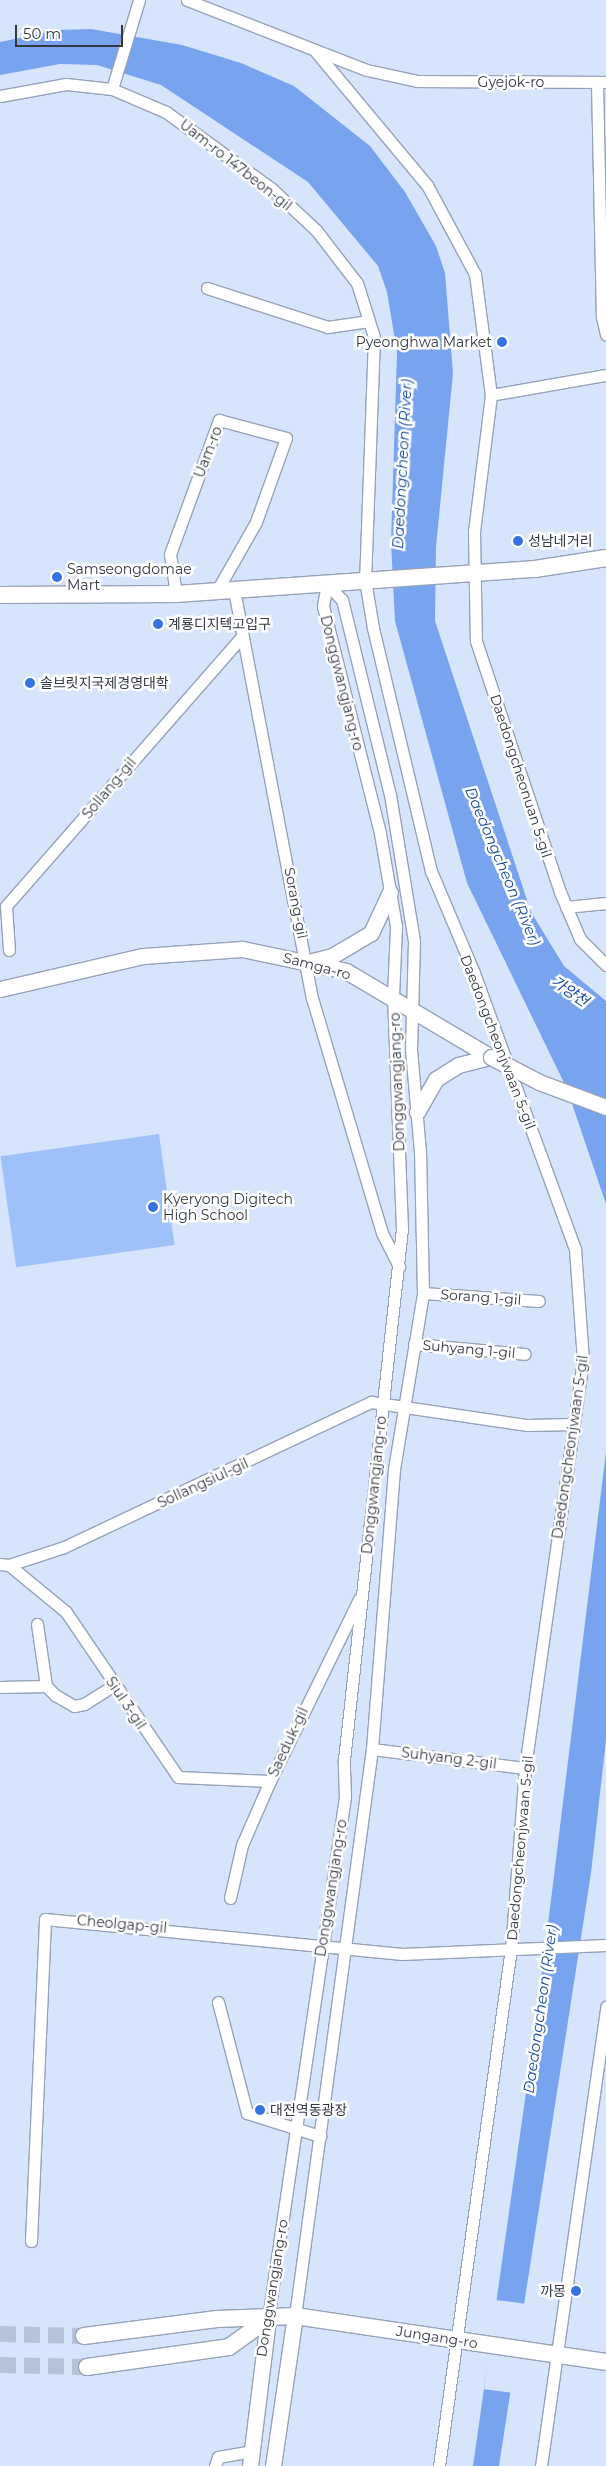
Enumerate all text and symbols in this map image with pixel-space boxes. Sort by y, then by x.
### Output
scale bar [18,15,125,47]
text: 50 m [23,24,61,43]
street label: Gyejok-ro [478,74,544,90]
street label: Uam-ro 147beon-gil [176,116,296,214]
place label: Pyeonghwa Market [356,334,492,350]
marker: Pyeonghwa Market [496,336,508,348]
water label: Daedongcheon (River) [389,379,415,549]
street label: Uam-ro [191,424,225,480]
place label: 성남네거리 [528,533,592,549]
marker: 성남네거리 [512,535,524,547]
place label: Samseongdomae Mart [67,561,192,594]
marker: Samseongdomae Mart [51,571,63,583]
street label: Donggwangjang-ro [317,614,367,752]
place label: 계룡디지텍고입구 [168,616,271,632]
marker: 계룡디지텍고입구 [152,618,164,630]
place label: 솔브릿지국제경영대학 [40,675,169,691]
marker: 솔브릿지국제경영대학 [24,677,36,689]
street label: Daedongcheonuan 5-gil [487,692,555,860]
street label: Sollang-gil [79,754,139,822]
water label: Daedongcheon (River) [461,784,545,948]
street label: Sorang-gil [281,866,311,940]
street label: Samga-ro [281,949,353,983]
street label: Daedongcheonjwaan 5-gil [457,952,539,1132]
water label: 가양천 [548,972,592,1010]
street label: Donggwangjang-ro [386,1012,408,1152]
place label: Kyeryong Digitech High School [163,1191,293,1224]
marker: Kyeryong Digitech High School [147,1201,159,1213]
street label: Sorang 1-gil [440,1286,522,1308]
street label: Suhyang 1-gil [422,1337,516,1361]
street label: Daedongcheonjwaan 5-gil [549,1354,591,1540]
street label: Donggwangjang-ro [358,1415,390,1555]
street label: Sollangsiul-gil [155,1455,251,1511]
street label: Siul 3-gil [102,1674,150,1732]
street label: Saeduk-gil [265,1705,311,1779]
street label: Suhyang 2-gil [400,1744,498,1772]
street label: Daedongcheonjwaan 5-gil [504,1755,536,1941]
street label: Donggwangjang-ro [312,1818,350,1958]
street label: Cheolgap-gil [76,1912,168,1936]
water label: Daedongcheon (River) [519,1923,561,2095]
place label: 대전역동광장 [270,2102,347,2118]
marker: 대전역동광장 [254,2104,266,2116]
street label: Donggwangjang-ro [253,2218,291,2358]
place label: 까몽 [540,2283,566,2299]
marker: 까몽 [570,2285,582,2297]
street label: Jungang-ro [395,2322,479,2352]

